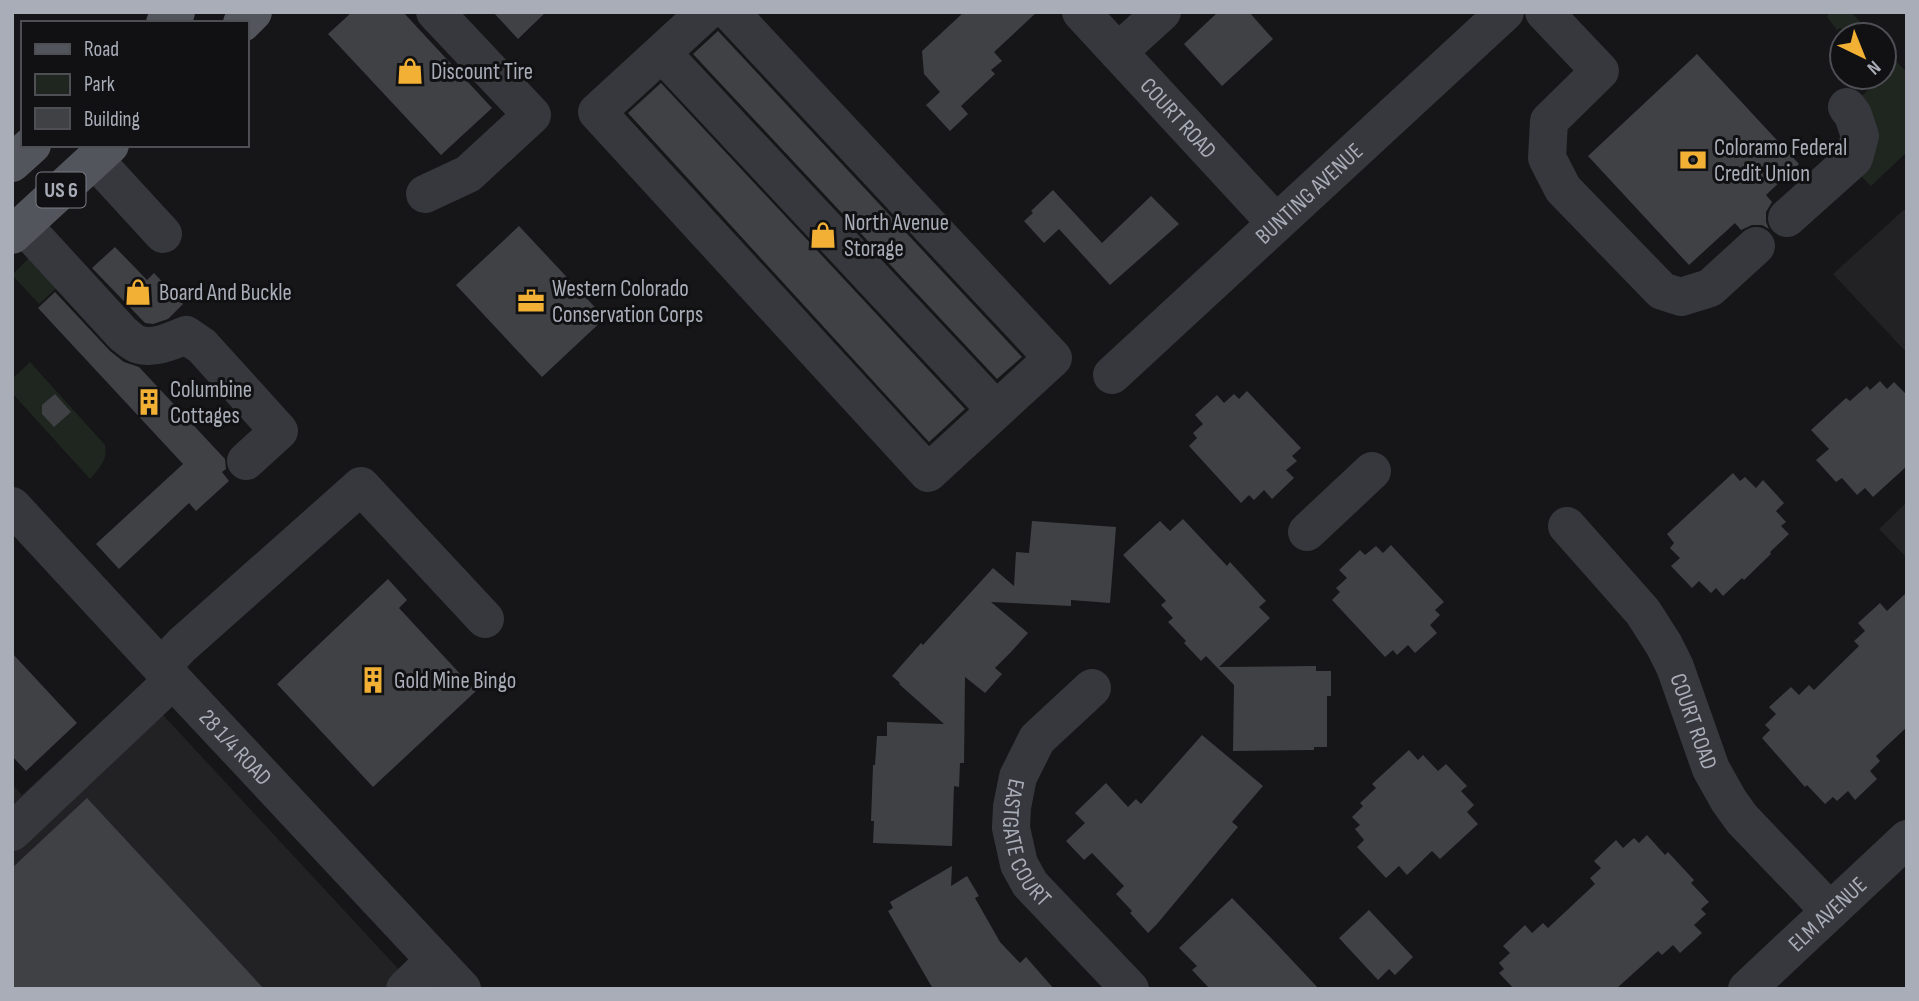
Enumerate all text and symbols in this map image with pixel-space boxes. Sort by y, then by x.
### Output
legend [21,21,248,147]
north arrow [1828,21,1898,91]
text: Road [84,37,119,62]
text: N [1862,55,1885,79]
shop icon: Discount Tire [395,56,425,86]
place label: Discount Tire [431,58,533,86]
text: Park [84,72,115,97]
street label: COURT ROAD [1134,72,1222,165]
text: Building [84,107,140,132]
place label: Coloramo Federal Credit Union [1714,134,1847,188]
street label: BUNTING AVENUE [1250,138,1369,250]
bank icon: Coloramo Federal Credit Union [1678,145,1708,175]
road number: US 6 [36,172,86,208]
place label: North Avenue Storage [844,209,949,263]
shop icon: North Avenue Storage [808,220,838,250]
place label: Western Colorado Conservation Corps [552,275,703,329]
shop icon: Board And Buckle [123,277,153,307]
place label: Board And Buckle [159,279,292,307]
office icon: Western Colorado Conservation Corps [516,286,546,316]
place label: Columbine Cottages [170,376,252,430]
building icon: Columbine Cottages [134,387,164,417]
building icon: Gold Mine Bingo [358,665,388,695]
place label: Gold Mine Bingo [394,667,516,695]
street label: COURT ROAD [1663,670,1723,773]
street label: 28 1/4 ROAD [193,704,277,792]
street label: EASTGATE COURT [996,776,1057,913]
street label: ELM AVENUE [1783,871,1873,958]

